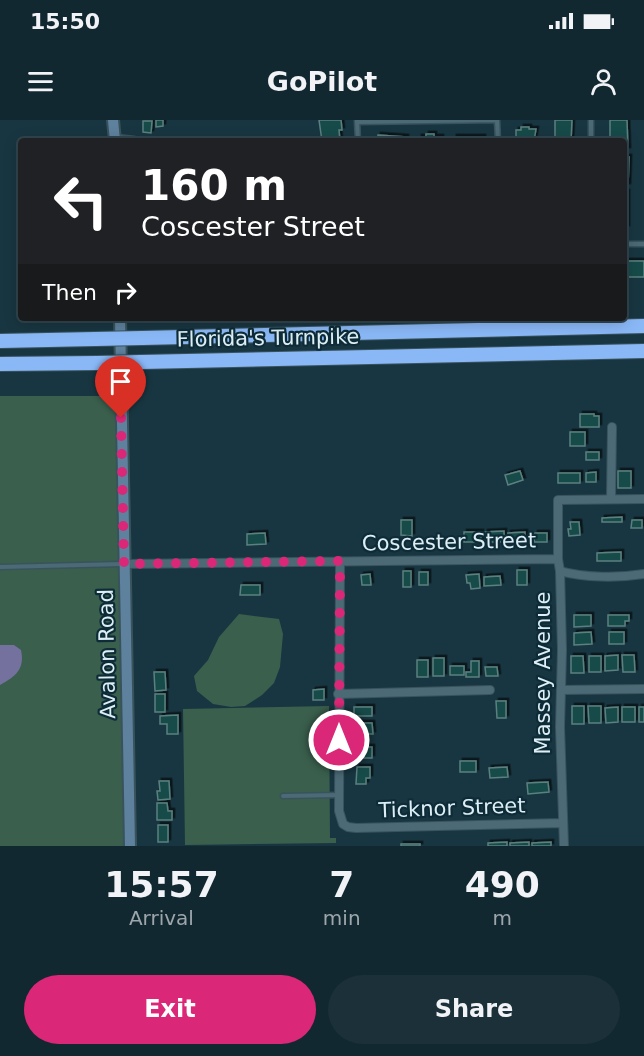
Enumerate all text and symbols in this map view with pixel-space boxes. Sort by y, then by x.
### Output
text: 15:50 [30,9,100,34]
icon: menu [24,65,57,98]
icon: person [587,65,620,98]
text: GoPilot [267,66,377,97]
text: 160 m [141,161,287,210]
icon: left [42,162,120,240]
text: Coscester Street [141,211,365,242]
icon: right [109,276,142,309]
text: Then [42,280,97,305]
street label: Florida's Turnpike [176,324,360,352]
pin [95,356,146,418]
icon: arrive [104,365,137,398]
street label: Coscester Street [362,528,536,556]
street label: Avalon Road [94,589,120,719]
street label: Massey Avenue [531,592,555,754]
position arrow [307,708,371,772]
street label: Ticknor Street [377,793,526,823]
text: 15:57 [104,864,219,905]
text: 7 [329,864,354,905]
text: 490 [465,864,540,905]
text: Arrival [129,906,194,930]
text: min [323,906,361,930]
text: m [493,906,512,930]
button: Exit [24,975,316,1044]
button: Share [328,975,620,1044]

